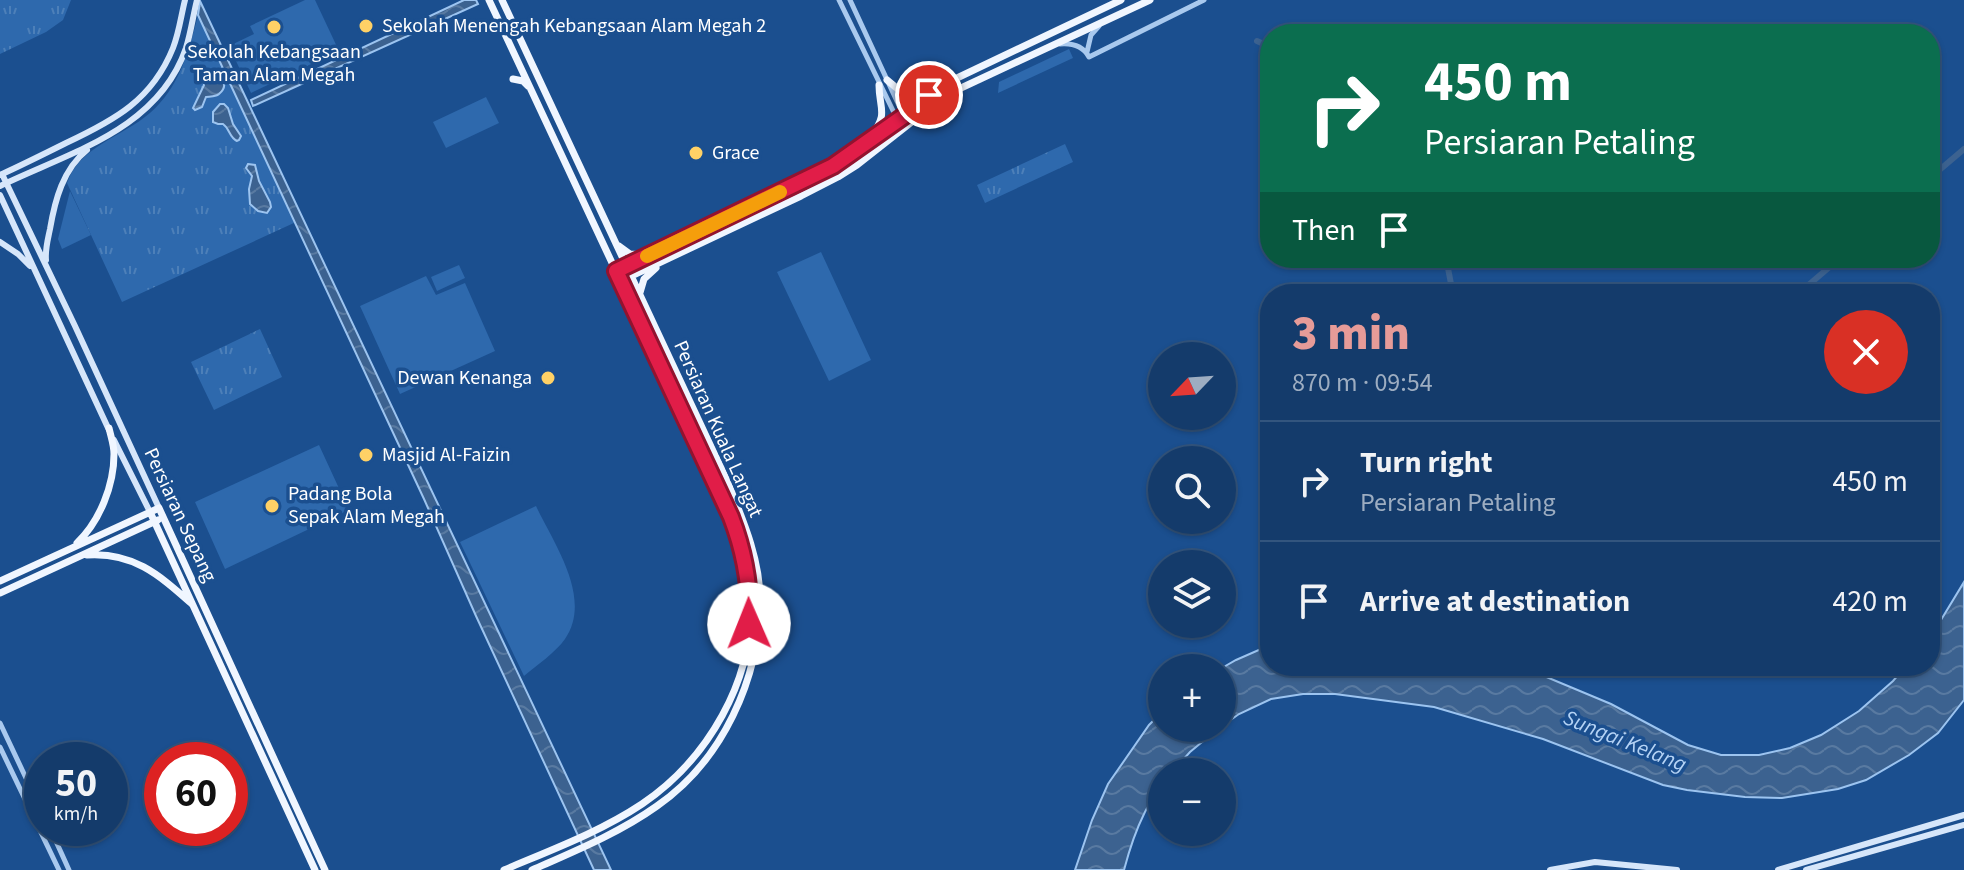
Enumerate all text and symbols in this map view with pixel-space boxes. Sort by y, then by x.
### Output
place label: Sekolah Menengah Kebangsaan Alam Megah 2 [382,12,766,40]
marker: Sekolah Menengah Kebangsaan Alam Megah 2 [357,17,375,35]
marker: Sekolah Kebangsaan Taman Alam Megah [265,18,283,36]
place label: Sekolah Kebangsaan Taman Alam Megah [187,38,361,89]
text: 450 m [1424,43,1572,122]
icon: right [1292,56,1396,160]
pin [895,61,963,129]
icon: arrive [907,73,951,117]
text: Persiaran Petaling [1424,117,1695,168]
place label: Grace [712,139,760,167]
marker: Grace [687,144,705,162]
icon: arrive [1372,208,1416,252]
text: Then [1292,209,1356,252]
text: 3 min [1292,300,1410,368]
button: close [1824,310,1908,394]
street label: Persiaran Kuala Langat [666,336,770,522]
north arrow [1148,342,1236,430]
map controls [1148,342,1236,846]
place label: Dewan Kenanga [397,364,532,392]
text: 870 m · 09:54 [1292,364,1433,401]
marker: Dewan Kenanga [539,369,557,387]
place label: Masjid Al-Faizin [382,441,511,469]
text: Turn right [1360,441,1492,484]
street label: Persiaran Sepang [137,443,223,587]
marker: Masjid Al-Faizin [357,446,375,464]
button: search [1148,446,1236,534]
icon: right [1292,459,1336,503]
text: 450 m [1832,460,1908,503]
place label: Padang Bola Sepak Alam Megah [288,480,445,531]
text: Persiaran Petaling [1360,484,1556,521]
marker: Padang Bola Sepak Alam Megah [263,497,281,515]
button: layers [1148,550,1236,638]
icon: arrive [1292,579,1336,623]
text: Arrive at destination [1360,580,1630,623]
text: 420 m [1832,580,1908,623]
position arrow [707,582,791,666]
button: + [1148,654,1236,742]
water label: Sungai Kelang [1559,702,1691,780]
speed limit sign: 60 [144,742,248,846]
text: 50 [55,755,97,812]
button: − [1148,758,1236,846]
text: km/h [54,800,98,828]

